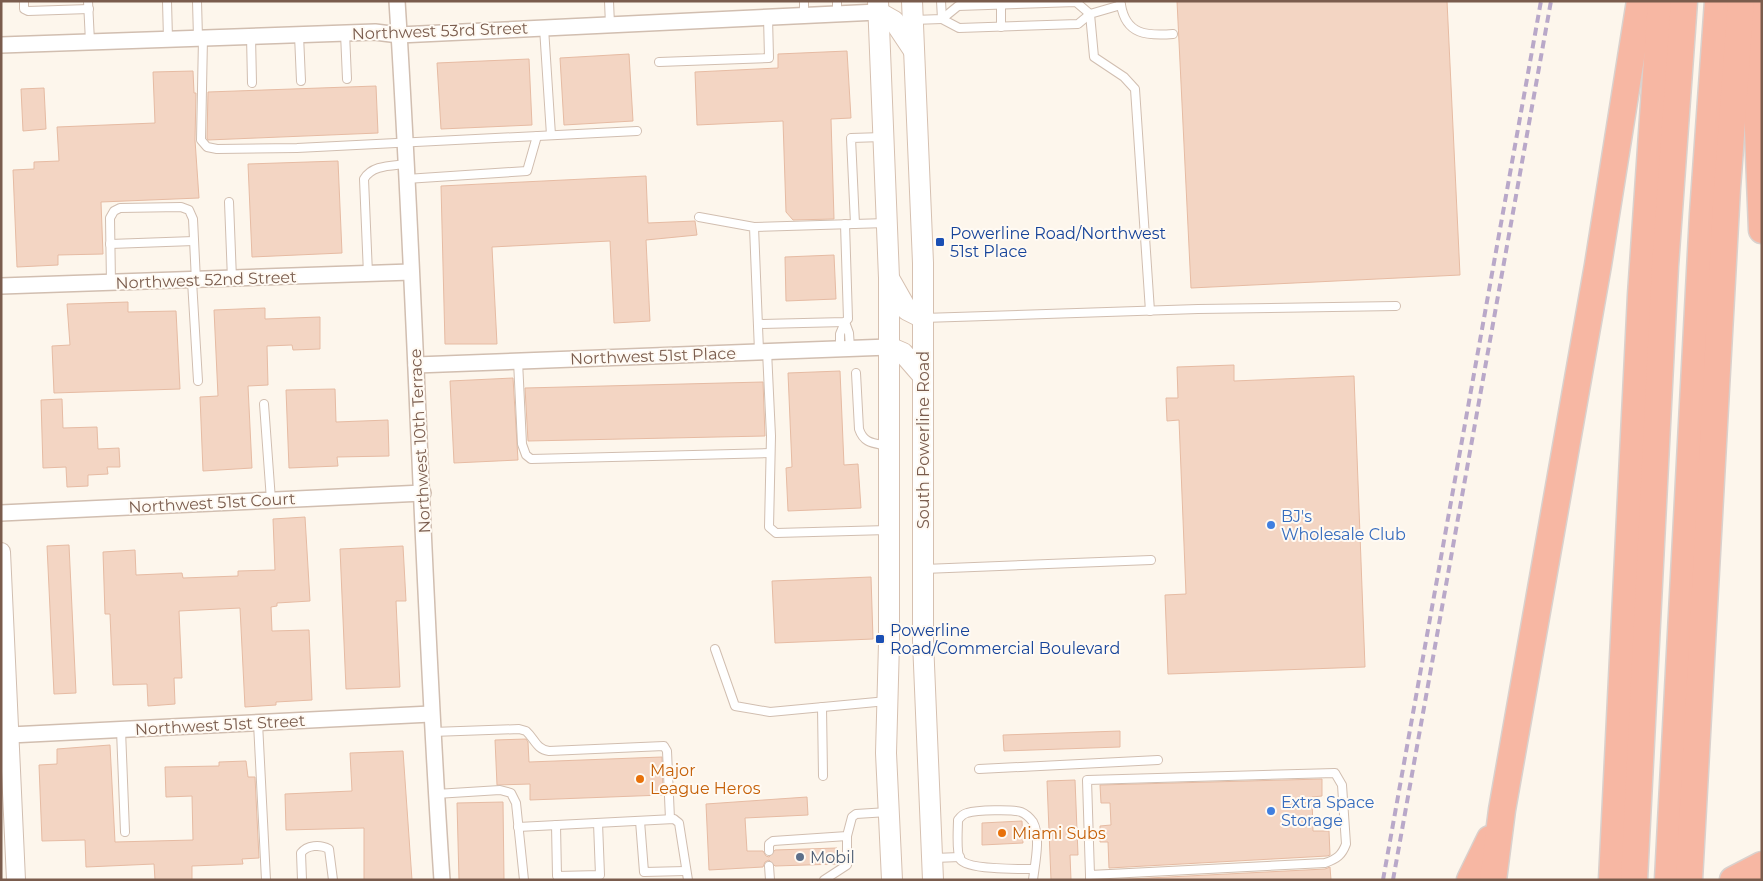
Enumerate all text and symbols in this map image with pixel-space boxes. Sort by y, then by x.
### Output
street label: Northwest 53rd Street [351,18,529,44]
place label: Powerline Road/Northwest 51st Place [950,224,1166,261]
marker: Powerline Road/Northwest 51st Place [934,236,946,248]
street label: Northwest 52nd Street [115,267,297,293]
street label: Northwest 51st Place [570,344,736,368]
street label: Northwest 10th Terrace [406,348,434,534]
street label: South Powerline Road [914,351,933,529]
street label: Northwest 51st Court [128,489,296,517]
place label: BJ's Wholesale Club [1281,507,1406,544]
marker: BJ's Wholesale Club [1265,519,1277,531]
place label: Powerline Road/Commercial Boulevard [890,621,1120,658]
marker: Powerline Road/Commercial Boulevard [874,633,886,645]
street label: Northwest 51st Street [134,711,306,739]
place label: Major League Heros [650,761,761,798]
marker: Major League Heros [634,773,646,785]
place label: Extra Space Storage [1281,793,1375,830]
marker: Extra Space Storage [1265,805,1277,817]
place label: Miami Subs [1012,824,1106,843]
marker: Miami Subs [996,827,1008,839]
place label: Mobil [810,848,855,867]
marker: Mobil [794,851,806,863]

